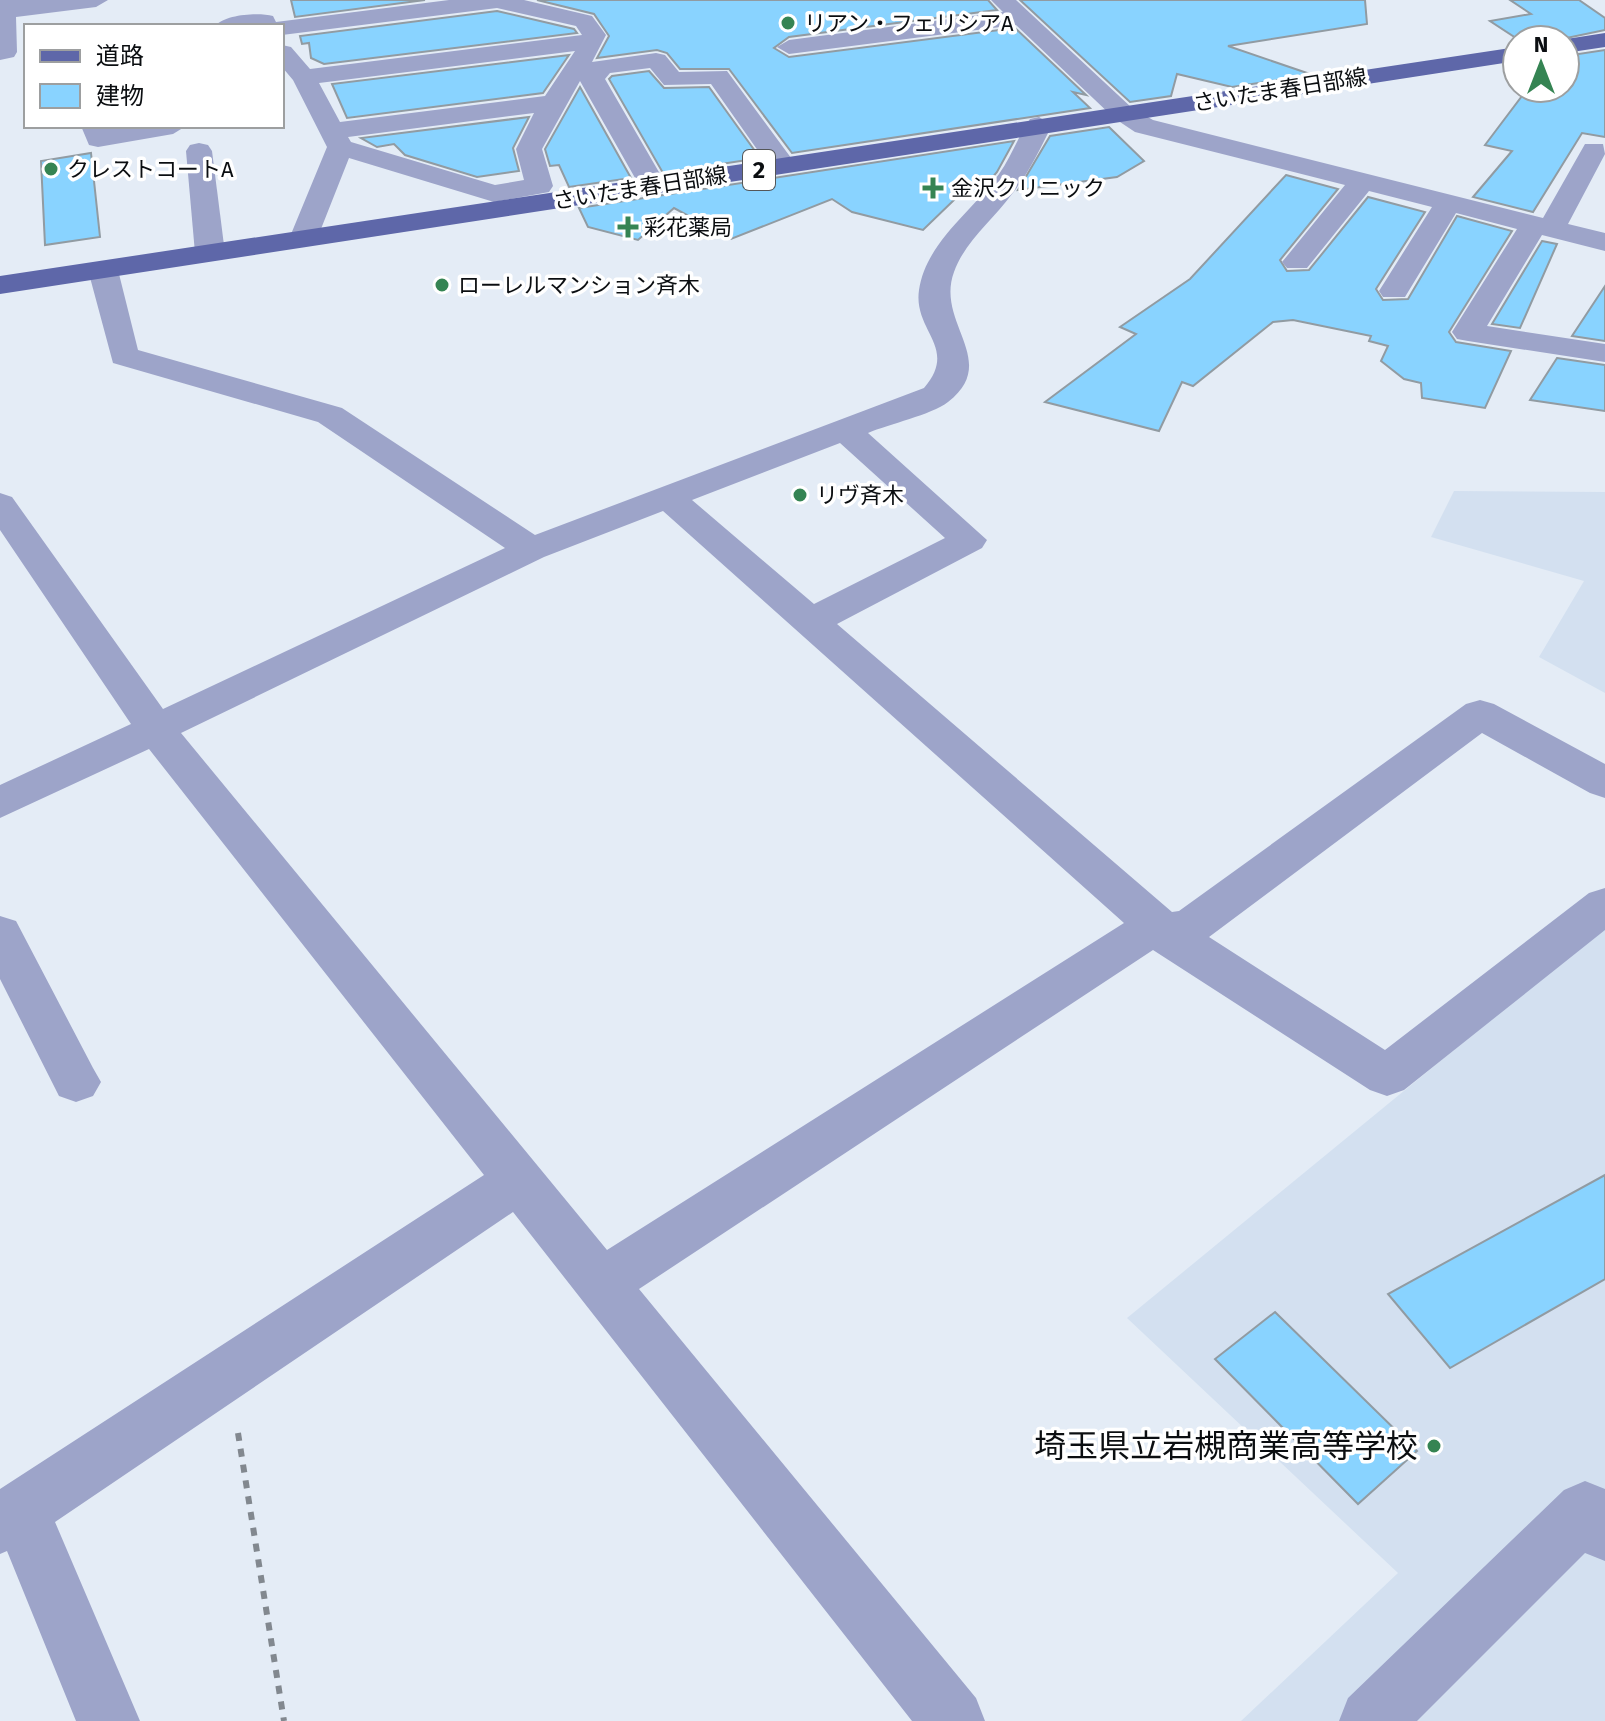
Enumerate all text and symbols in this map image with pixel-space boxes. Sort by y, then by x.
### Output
place label: リアン・フェリシアA [804,10,1014,37]
marker: リアン・フェリシアA [779,14,797,32]
legend [24,24,284,128]
north arrow [1501,24,1581,104]
text: N [1534,31,1548,58]
text: 道路 [96,42,144,70]
street label: さいたま春日部線 [1191,63,1369,117]
text: 建物 [96,82,144,110]
road number: 2 [743,150,775,190]
place label: クレストコートA [67,156,234,183]
marker: クレストコートA [42,160,60,178]
street label: さいたま春日部線 [551,161,729,215]
place label: 金沢クリニック [951,175,1105,202]
marker: 金沢クリニック [922,177,944,199]
place label: 彩花薬局 [644,214,732,241]
marker: 彩花薬局 [619,218,637,236]
place label: ローレルマンション斉木 [458,272,700,299]
marker: ローレルマンション斉木 [433,276,451,294]
place label: リヴ斉木 [816,482,904,509]
marker: リヴ斉木 [791,486,809,504]
place label: 埼玉県立岩槻商業高等学校 [1034,1427,1418,1465]
marker: 埼玉県立岩槻商業高等学校 [1425,1437,1443,1455]

